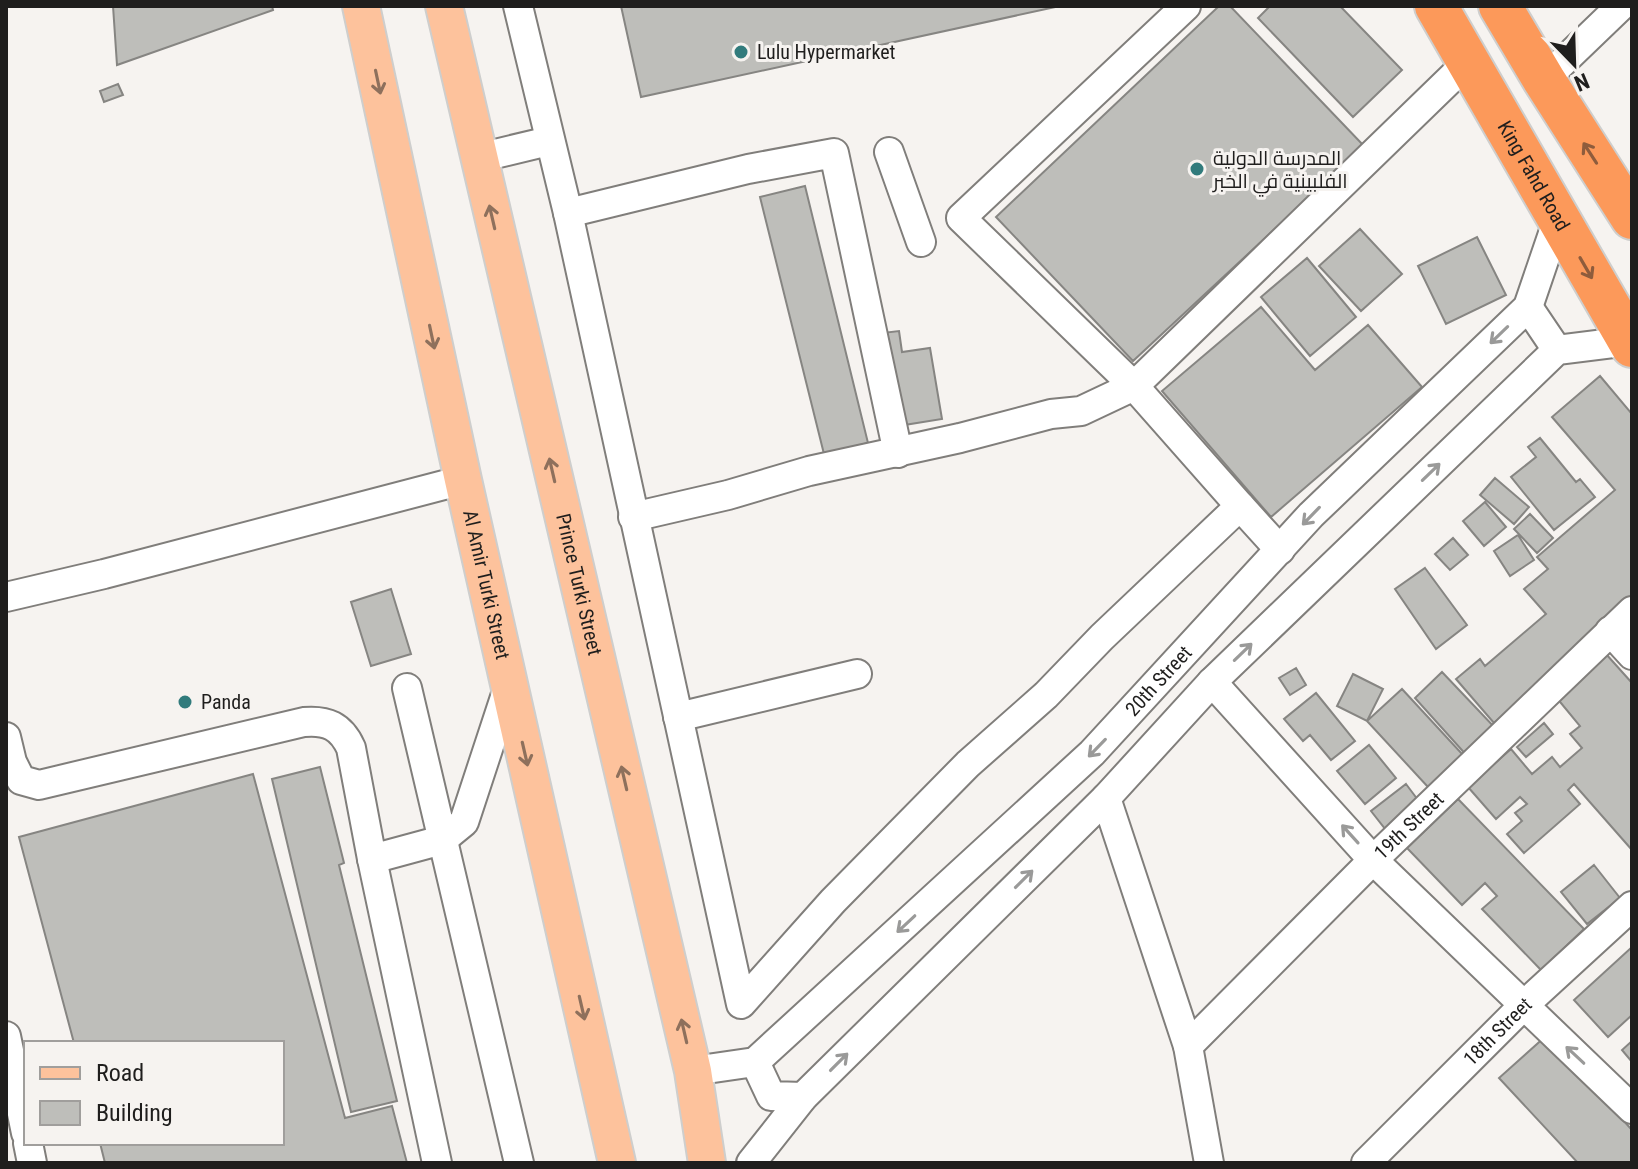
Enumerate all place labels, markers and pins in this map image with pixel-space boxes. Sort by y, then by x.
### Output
place label: Lulu Hypermarket [757,40,896,64]
marker: Lulu Hypermarket [732,43,750,61]
place label: المدرسة الدولية الفلبينية في الخبر [1212,146,1348,197]
marker: المدرسة الدولية الفلبينية في الخبر [1188,160,1206,178]
place label: Panda [201,690,251,714]
marker: Panda [176,693,194,711]

